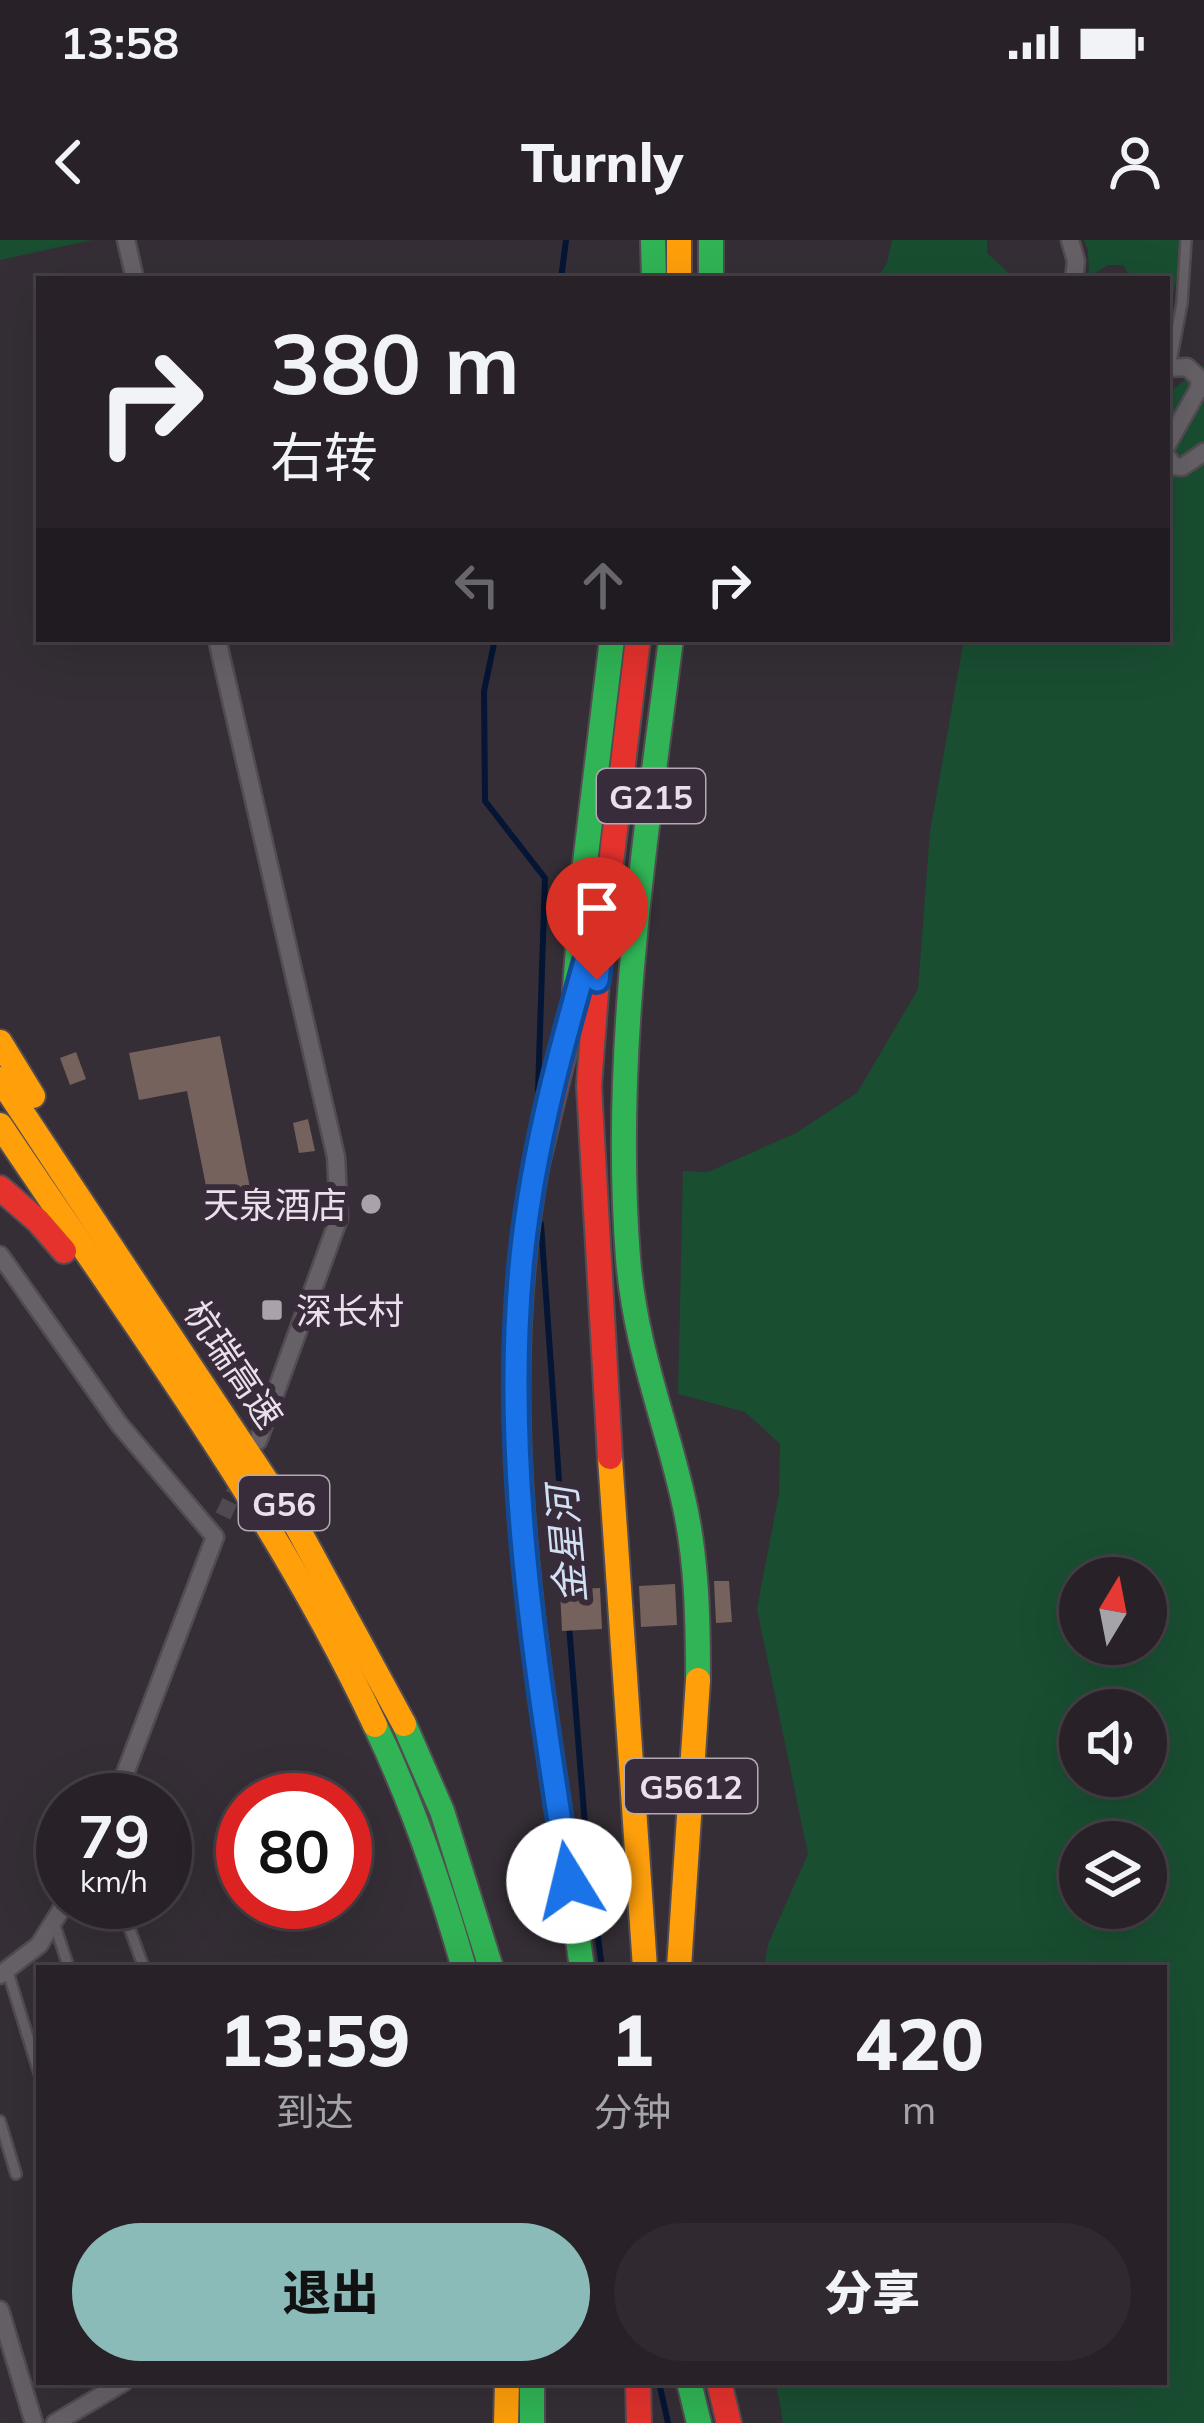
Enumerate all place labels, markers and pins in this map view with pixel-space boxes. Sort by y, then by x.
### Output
pin [546,857,648,980]
place label: 天泉酒店 [203,1182,347,1227]
marker: 天泉酒店 [358,1191,384,1217]
place label: 深长村 [296,1288,404,1333]
marker: 深长村 [259,1297,285,1323]

